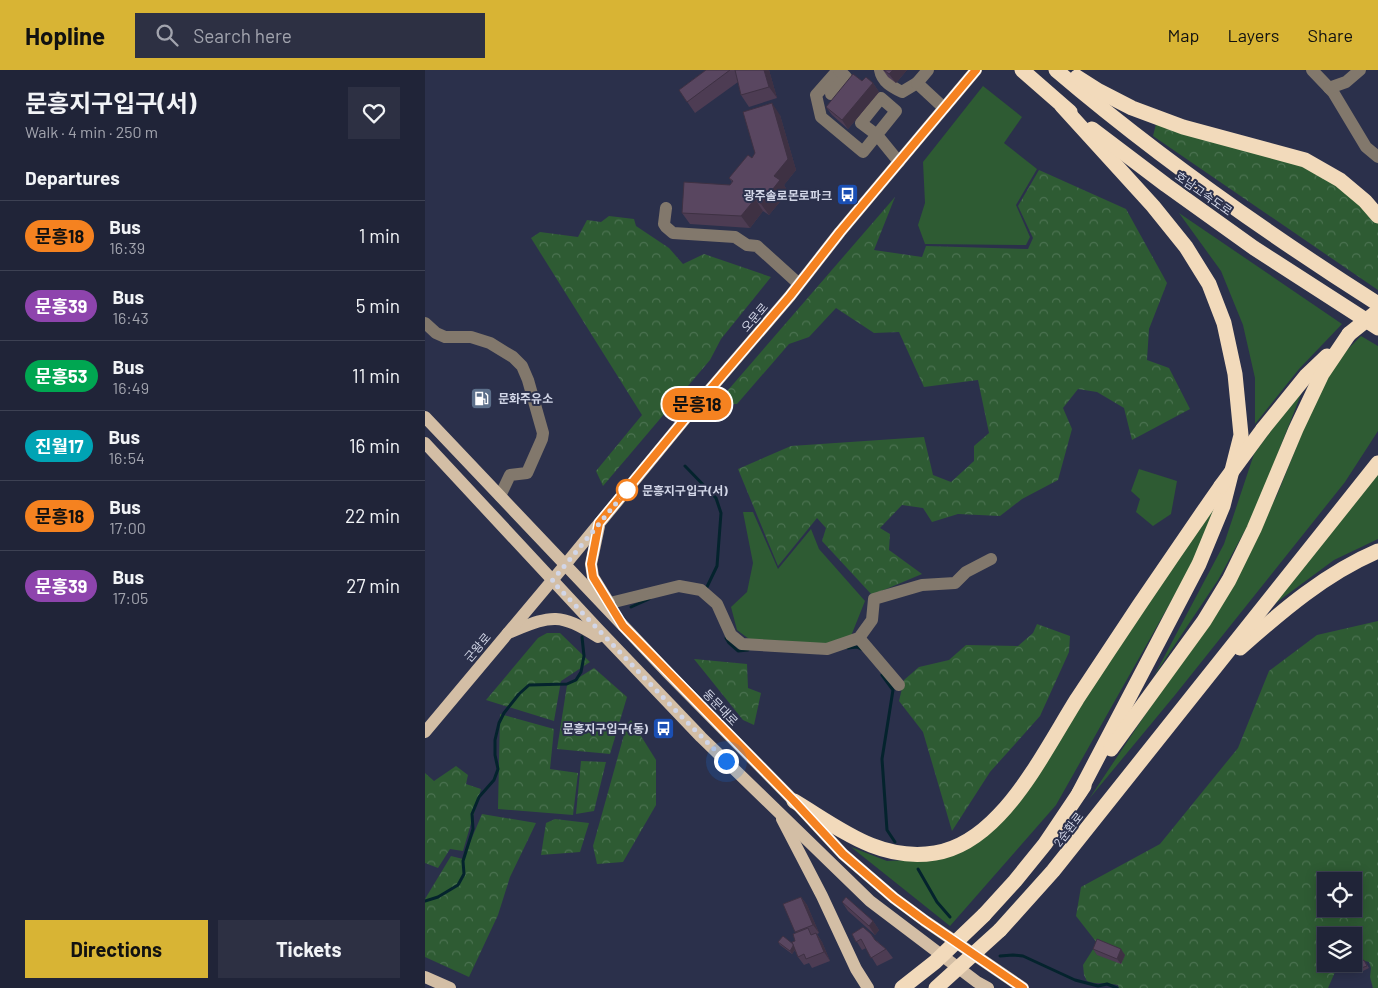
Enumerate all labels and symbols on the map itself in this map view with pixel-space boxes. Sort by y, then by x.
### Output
street label: 호남고속도로 [1173,168,1235,218]
bus stop icon: 광주솔로몬로파크 [836,183,860,207]
place label: 광주솔로몬로파크 [744,188,832,202]
street label: 오문로 [738,300,770,334]
fuel station icon: 문화주유소 [470,386,494,410]
line badge: 문흥18 [662,388,732,420]
place label: 문화주유소 [498,391,553,405]
marker: 문흥지구입구(서) [616,479,638,501]
place label: 문흥지구입구(서) [642,483,728,497]
street label: 군왕로 [461,630,493,664]
street label: 동문대로 [701,686,741,728]
bus stop icon: 문흥지구입구(동) [652,716,676,740]
place label: 문흥지구입구(동) [562,721,649,735]
your location [714,749,739,774]
street label: 2순환로 [1050,809,1086,849]

